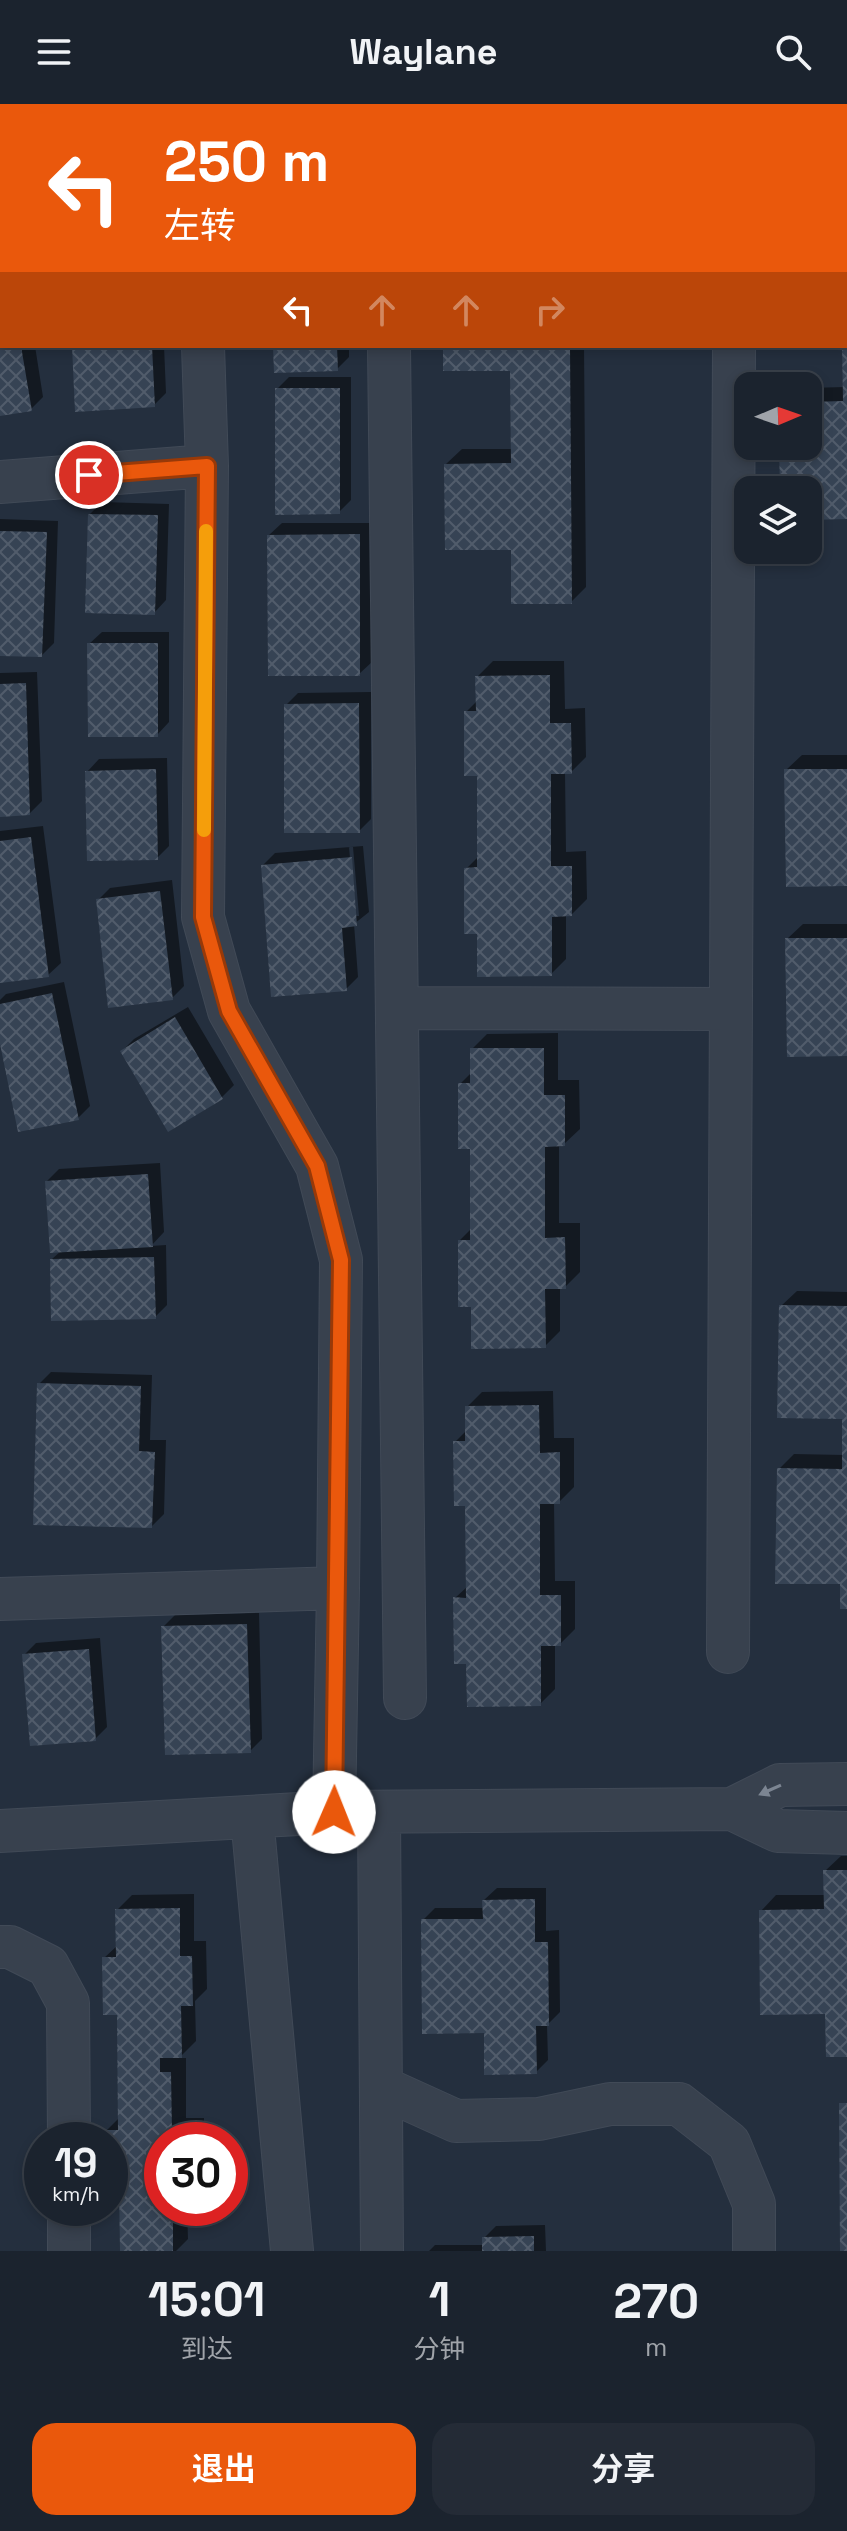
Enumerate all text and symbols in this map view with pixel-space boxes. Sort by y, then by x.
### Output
text: Waylane [350,29,497,75]
icon: menu [32,30,76,74]
icon: search [771,30,815,74]
text: 250 m [164,126,329,197]
icon: left [32,136,136,240]
text: 左转 [164,203,236,249]
icon: left [276,288,320,332]
icon: ahead [360,288,404,332]
icon: ahead [444,288,488,332]
icon: right [528,288,572,332]
north arrow [734,372,822,460]
map controls [734,372,822,564]
pin [55,441,123,509]
icon: arrive [67,453,111,497]
button: layers [734,476,822,564]
position arrow [292,1770,376,1854]
one-way arrow [759,1784,782,1797]
speed limit sign: 30 [144,2122,248,2226]
text: 19 [55,2138,97,2189]
text: km/h [52,2181,100,2207]
text: 15:01 [148,2269,266,2330]
text: 1 [429,2269,450,2330]
text: 270 [613,2271,699,2332]
text: m [645,2330,667,2364]
text: 到达 [181,2332,233,2366]
text: 分钟 [414,2332,466,2366]
button: 退出 [32,2423,416,2515]
button: 分享 [432,2423,815,2515]

